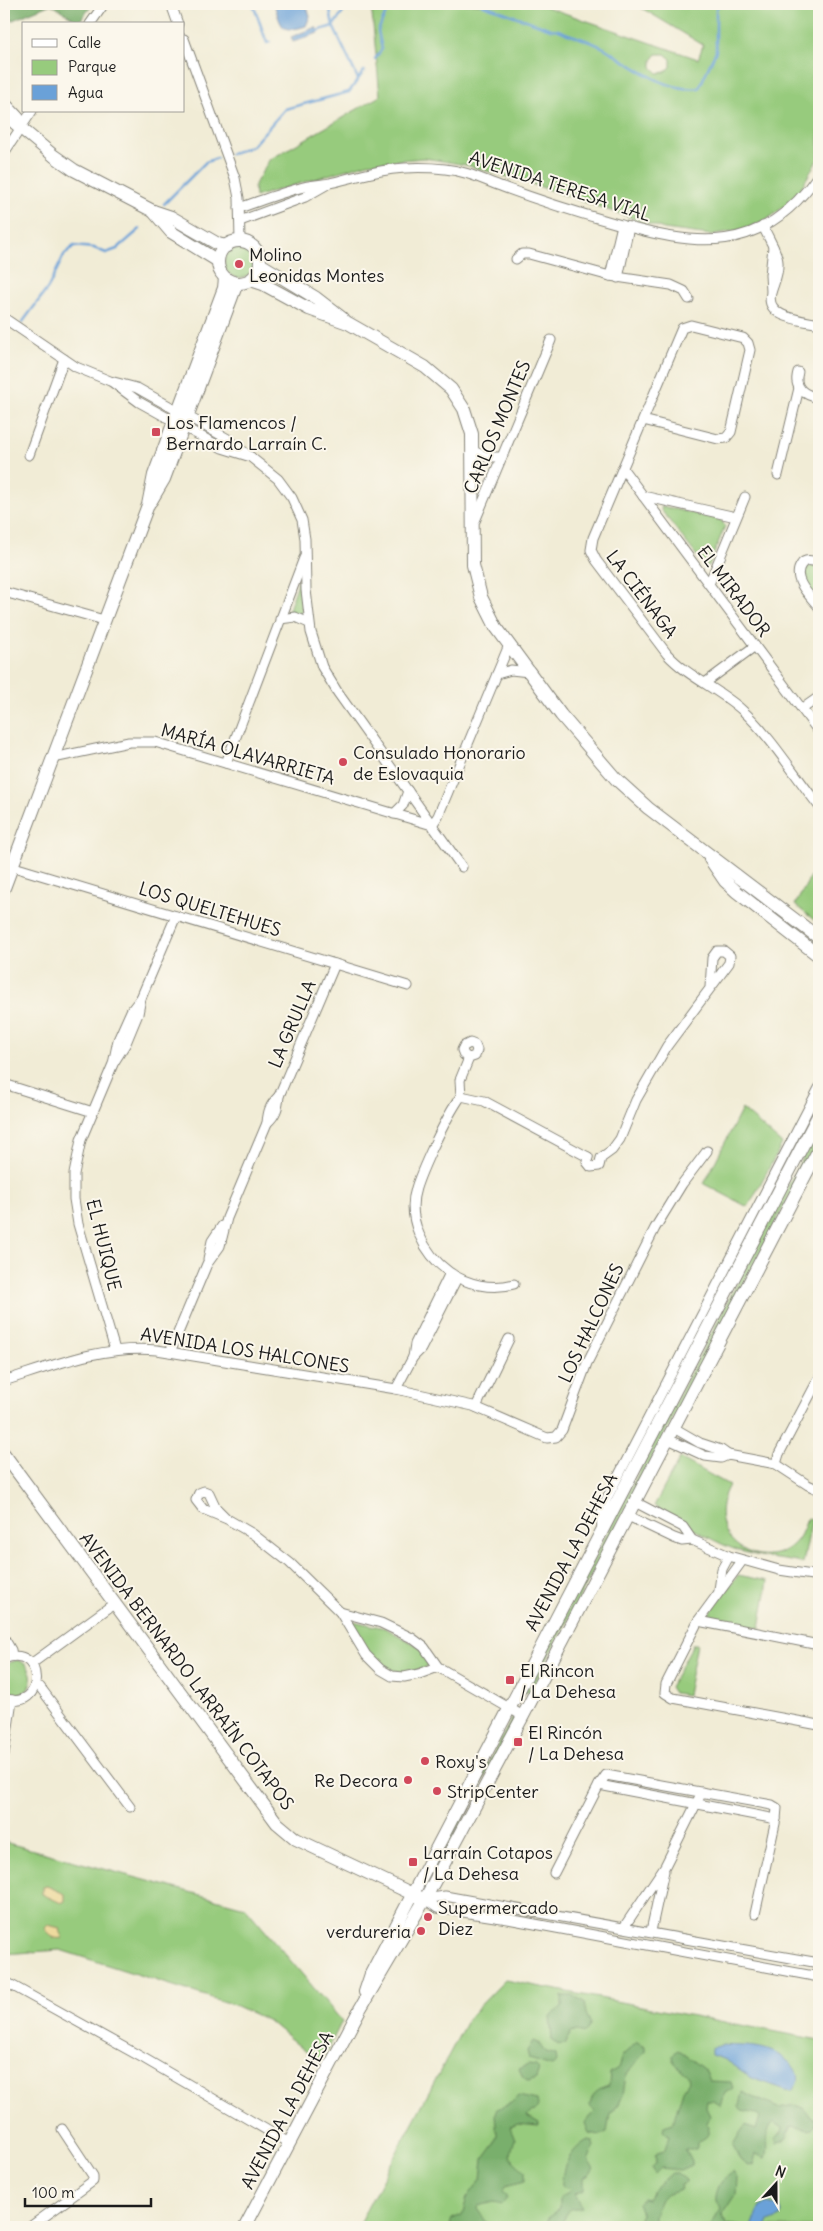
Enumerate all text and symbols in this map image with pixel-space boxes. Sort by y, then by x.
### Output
legend [22,22,185,112]
text: Calle [68,33,101,52]
text: Parque [68,57,116,76]
text: Agua [68,83,104,102]
street label: AVENIDA TERESA VIAL [466,146,654,226]
place label: Molino Leonidas Montes [249,243,384,287]
marker: Molino Leonidas Montes [233,258,245,270]
street label: CARLOS MONTES [458,357,536,497]
place label: Los Flamencos / Bernardo Larraín C. [166,411,327,455]
marker: Los Flamencos / Bernardo Larraín C. [150,426,162,438]
street label: EL MIRADOR [692,541,776,641]
street label: LA CIÉNAGA [601,545,683,643]
street label: MARÍA OLAVARRIETA [158,718,338,790]
place label: Consulado Honorario de Eslovaquia [353,741,526,785]
marker: Consulado Honorario de Eslovaquia [337,756,349,768]
street label: LOS QUELTEHUES [136,876,284,942]
street label: LA GRULLA [263,976,321,1072]
street label: EL HUIQUE [81,1197,127,1293]
street label: LOS HALCONES [553,1260,629,1386]
street label: AVENIDA LOS HALCONES [139,1322,351,1378]
street label: AVENIDA LA DEHESA [520,1469,622,1635]
street label: AVENIDA BERNARDO LARRAÍN COTAPOS [75,1527,299,1815]
place label: El Rincon / La Dehesa [520,1659,616,1703]
marker: El Rincon / La Dehesa [504,1674,516,1686]
place label: El Rincón / La Dehesa [528,1721,624,1765]
marker: El Rincón / La Dehesa [512,1736,524,1748]
place label: Roxy's [435,1750,487,1773]
marker: Roxy's [419,1755,431,1767]
place label: Re Decora [314,1769,398,1792]
marker: Re Decora [402,1774,414,1786]
place label: StripCenter [447,1780,539,1803]
marker: StripCenter [431,1785,443,1797]
place label: Larraín Cotapos / La Dehesa [423,1841,553,1885]
marker: Larraín Cotapos / La Dehesa [407,1856,419,1868]
place label: Supermercado Diez [438,1896,558,1940]
marker: Supermercado Diez [422,1911,434,1923]
place label: verdureria [326,1920,411,1943]
marker: verdureria [415,1925,427,1937]
street label: AVENIDA LA DEHESA [236,2027,338,2193]
north arrow [750,2158,800,2208]
text: N [773,2162,788,2182]
scale bar [25,2176,151,2208]
text: 100 m [32,2183,74,2202]

